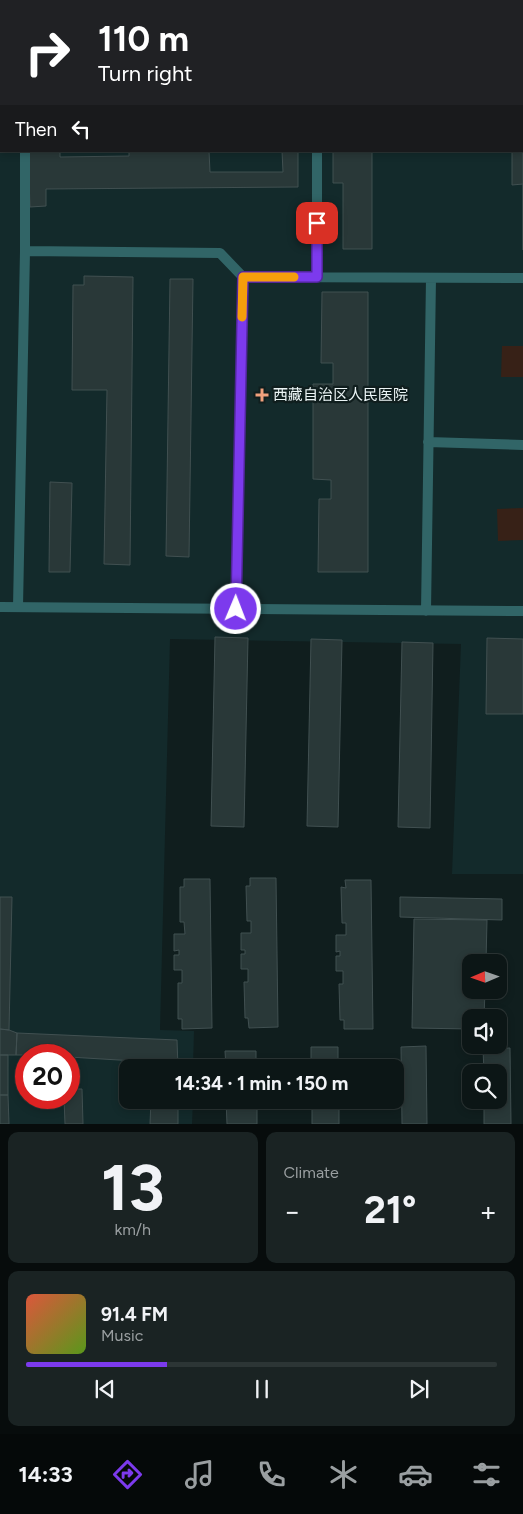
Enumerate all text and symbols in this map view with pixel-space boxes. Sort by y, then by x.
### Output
text: 110 m [98,18,189,60]
icon: right [15,20,80,85]
text: Turn right [98,60,193,87]
icon: left [67,115,95,143]
text: Then [15,118,57,141]
pin [296,202,338,244]
icon: arrive [303,209,331,237]
place label: 西藏自治区人民医院 [273,386,408,404]
marker: 西藏自治区人民医院 [255,388,269,402]
position arrow [209,582,261,634]
north arrow [462,954,508,999]
map controls [462,954,507,1109]
button: sound [462,1009,507,1054]
speed limit sign: 20 [15,1044,80,1109]
button: search [462,1064,507,1109]
text: 14:34 · 1 min · 150 m [175,1072,348,1095]
text: 13 [101,1148,165,1226]
text: Climate [284,1163,339,1182]
text: 21° [364,1187,416,1233]
text: − [284,1194,301,1228]
text: + [480,1194,497,1228]
text: km/h [114,1220,151,1239]
text: 91.4 FM [101,1303,168,1326]
text: Music [101,1326,143,1345]
icon: previous [91,1375,119,1403]
icon: pause [248,1375,276,1403]
icon: next [405,1375,433,1403]
icon: directions [110,1457,145,1492]
icon: music [182,1457,217,1492]
icon: phone [254,1457,289,1492]
icon: climate [326,1457,361,1492]
icon: car [398,1457,433,1492]
icon: filters [469,1457,504,1492]
text: 14:33 [18,1461,73,1488]

